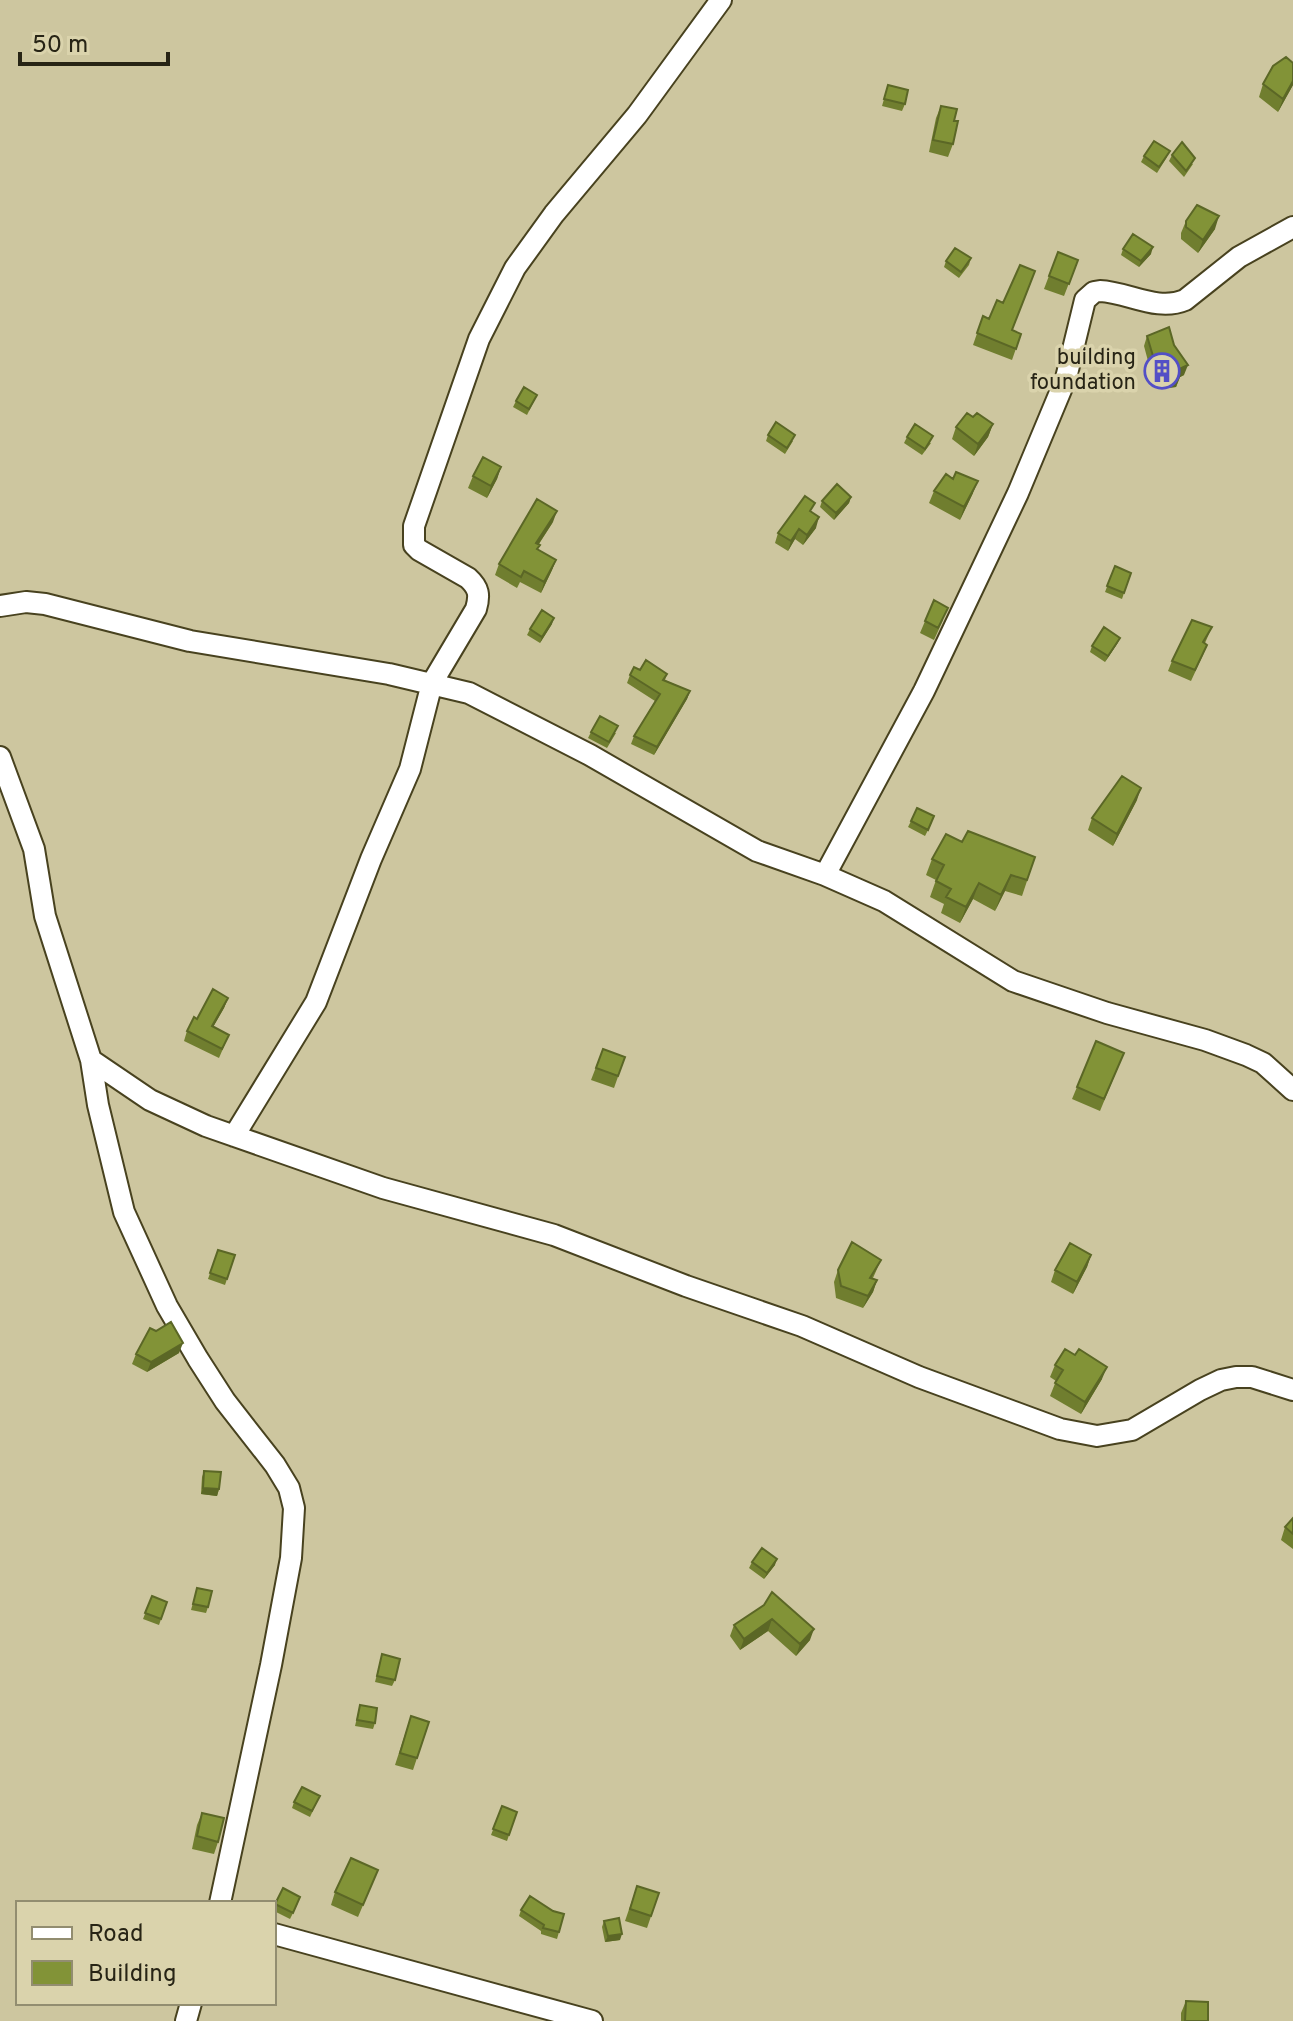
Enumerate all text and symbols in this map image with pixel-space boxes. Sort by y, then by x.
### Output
scale bar [20,16,168,66]
text: 50 m [32,31,88,61]
place label: building foundation [1030,345,1136,397]
building icon: building foundation [1143,352,1181,390]
legend [16,1901,276,2005]
text: Road [88,1920,144,1950]
text: Building [88,1960,177,1990]

